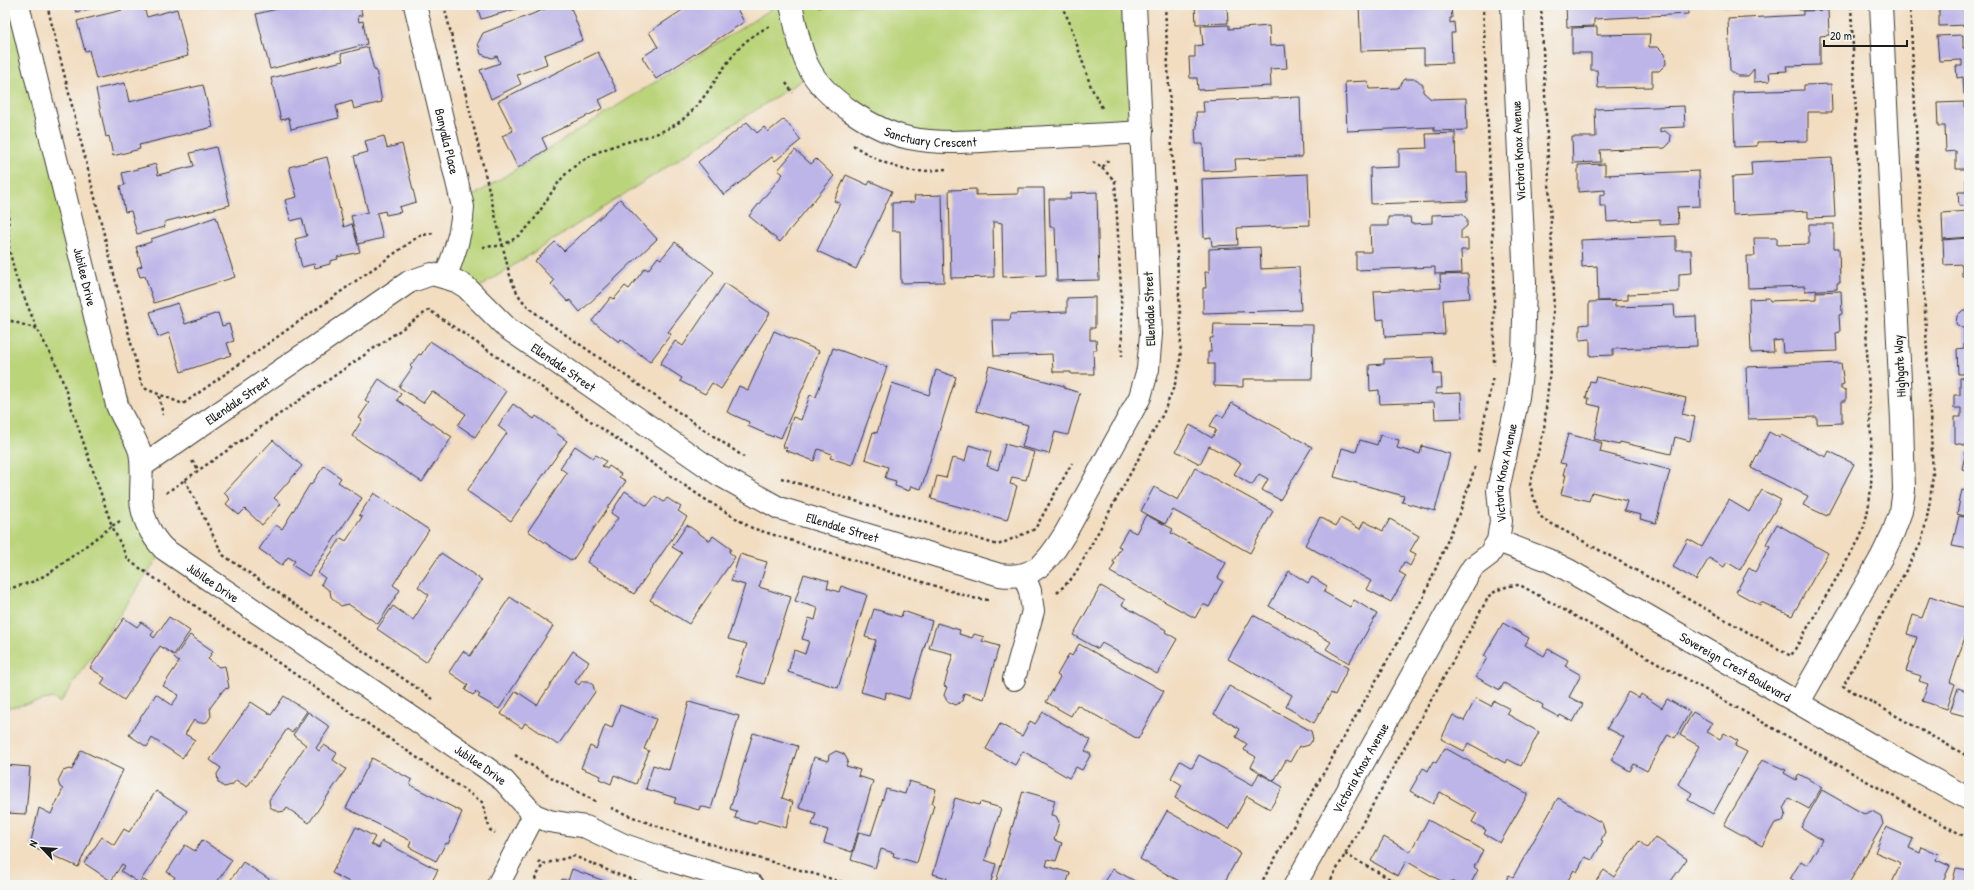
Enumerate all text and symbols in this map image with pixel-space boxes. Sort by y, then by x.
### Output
scale bar [1824,22,1907,48]
text: 20 m [1830,27,1852,44]
street label: Victoria Knox Avenue [1506,100,1530,202]
street label: Banyalla Place [431,107,464,176]
street label: Sanctuary Crescent [882,122,978,151]
street label: Jubilee Drive [69,246,101,308]
street label: Ellendale Street [1139,271,1159,347]
street label: Highgate Way [1888,334,1910,398]
street label: Ellendale Street [528,338,600,396]
street label: Ellendale Street [202,371,274,429]
street label: Victoria Knox Avenue [1489,422,1521,524]
street label: Ellendale Street [804,508,881,547]
street label: Jubilee Drive [183,558,243,606]
street label: Sovereign Crest Boulevard [1676,627,1794,706]
street label: Victoria Knox Avenue [1328,720,1393,816]
street label: Jubilee Drive [451,740,511,789]
north arrow [22,828,62,868]
text: N [25,838,41,849]

